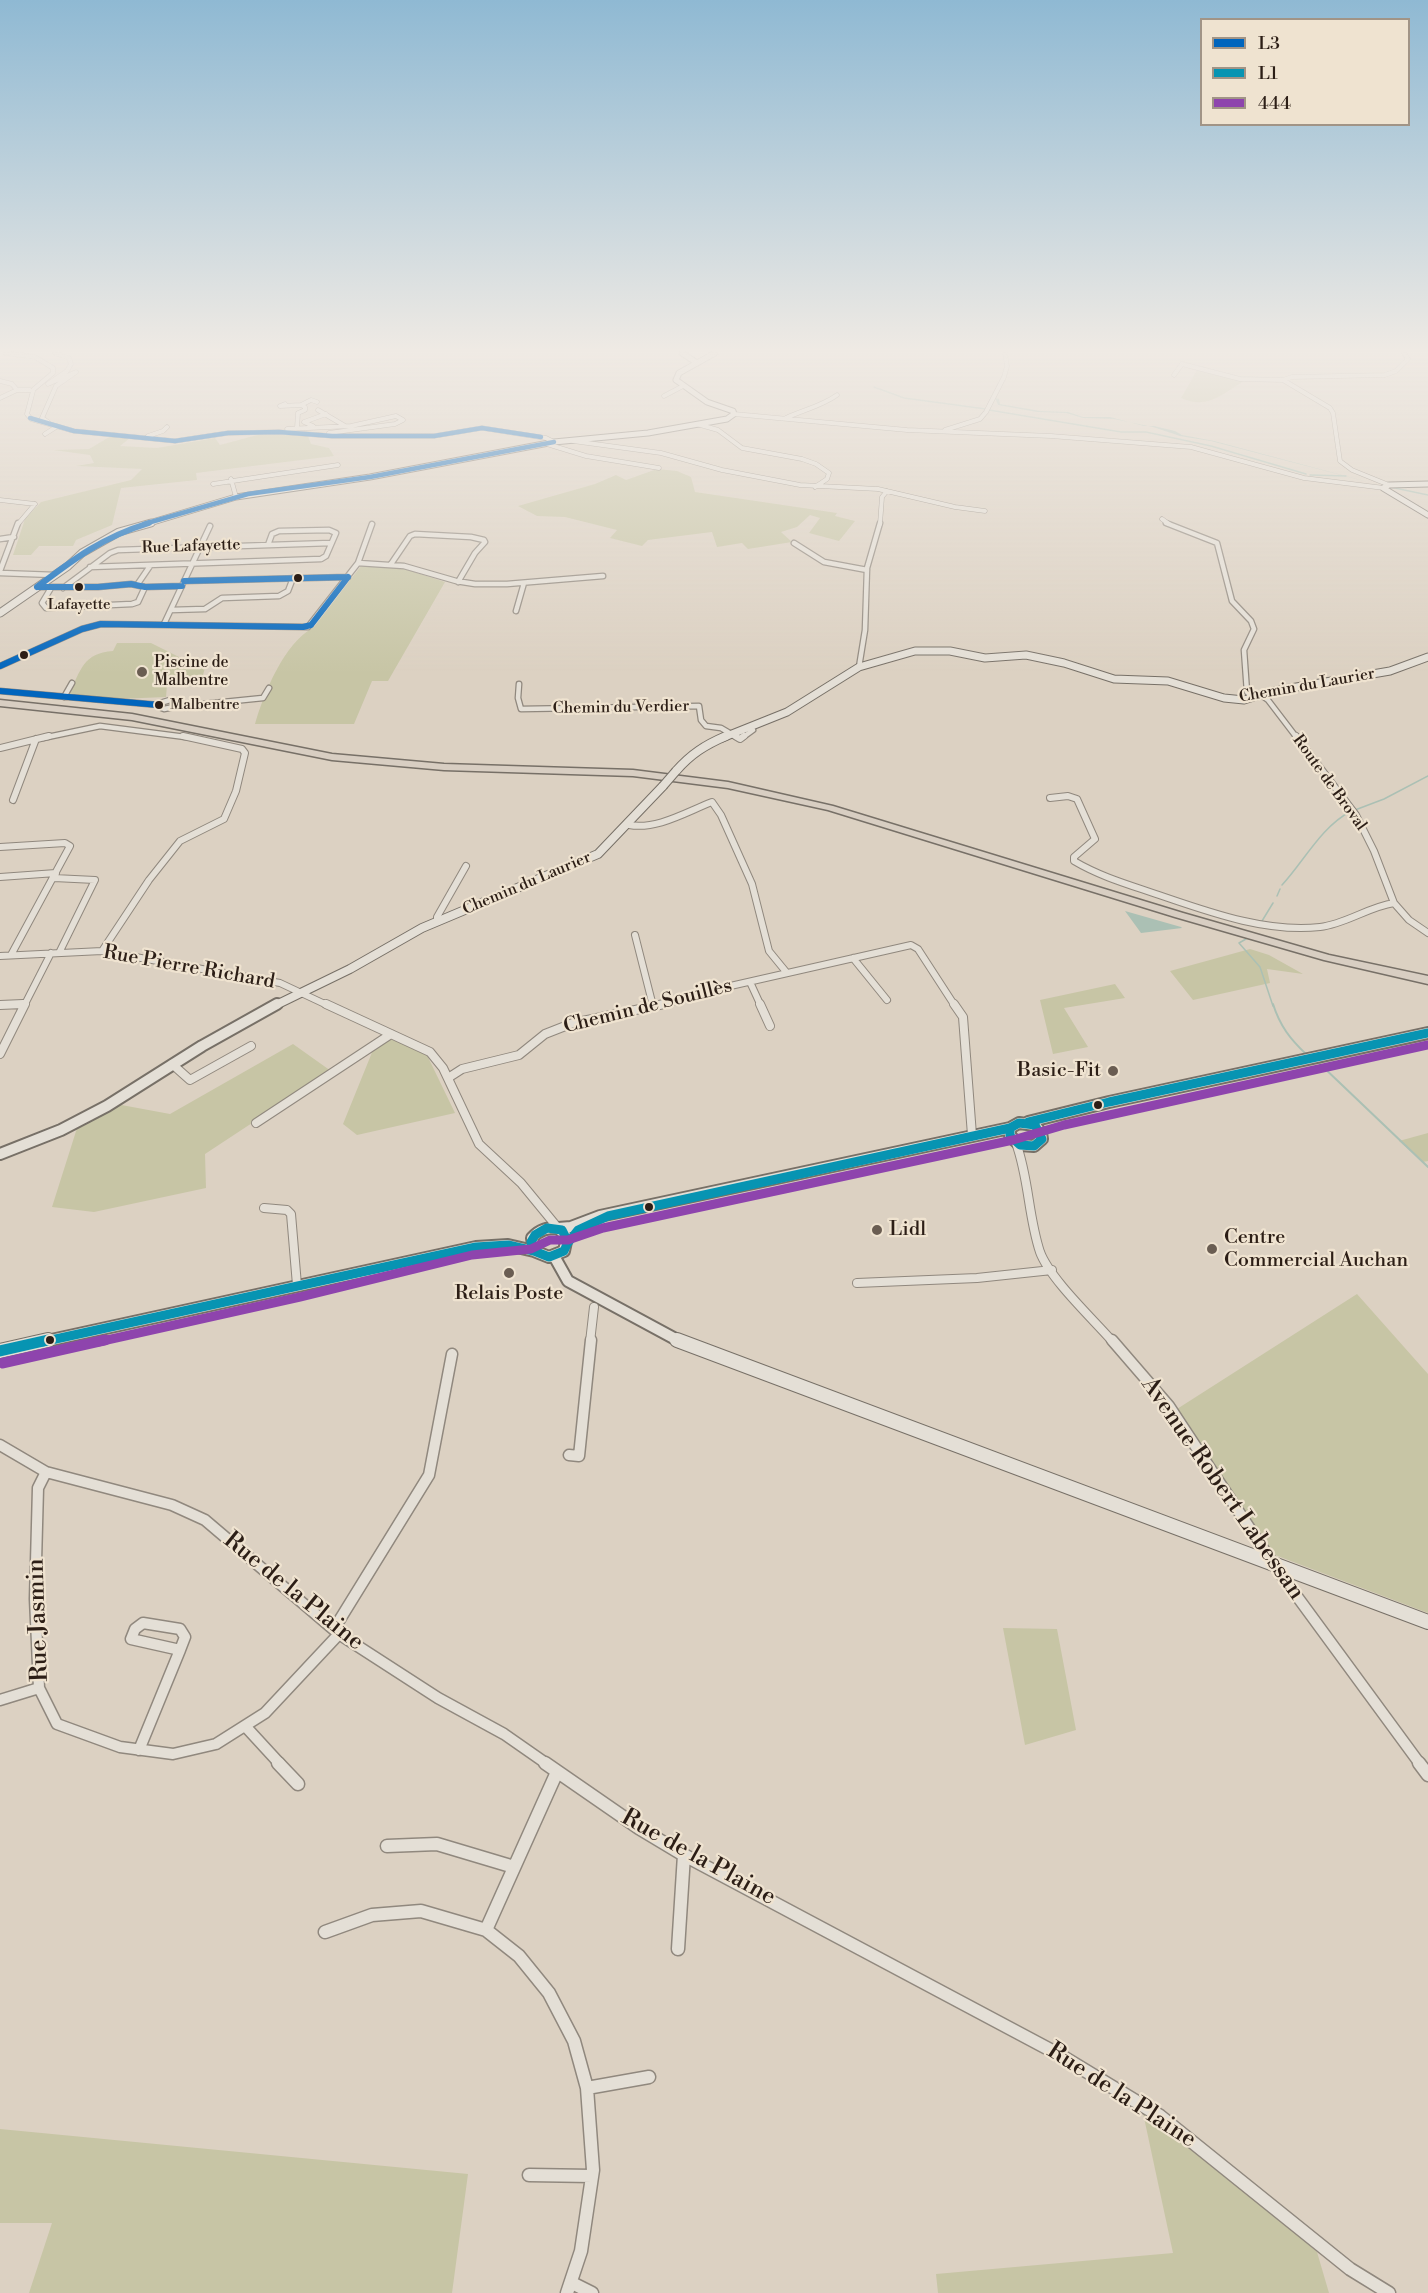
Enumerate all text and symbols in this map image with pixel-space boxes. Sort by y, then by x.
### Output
legend [1200,18,1410,126]
text: L3 [1258,32,1280,55]
text: L1 [1258,62,1278,85]
text: 444 [1258,92,1291,115]
street label: Rue Lafayette [141,536,241,558]
unlabelled marker [292,572,304,584]
marker: Lafayette [73,581,85,593]
place label: Lafayette [47,596,111,614]
unlabelled marker [18,649,30,661]
place label: Piscine de Malbentre [154,653,229,691]
marker: Piscine de Malbentre [135,665,149,679]
street label: Chemin du Laurier [1238,665,1376,707]
place label: Malbentre [170,696,240,714]
street label: Chemin du Verdier [553,697,689,719]
marker: Malbentre [153,699,165,711]
street label: Route de Broval [1288,731,1370,835]
street label: Chemin du Laurier [460,848,594,920]
street label: Rue Pierre Richard [101,941,277,995]
street label: Chemin de Souillès [561,974,735,1040]
place label: Basic-Fit [1017,1059,1101,1083]
marker: Basic-Fit [1106,1064,1120,1078]
unlabelled marker [1092,1099,1104,1111]
unlabelled marker [643,1201,655,1213]
place label: Lidl [889,1218,926,1242]
marker: Lidl [870,1223,884,1237]
place label: Centre Commercial Auchan [1224,1226,1408,1273]
marker: Centre Commercial Auchan [1205,1242,1219,1256]
marker: Relais Poste [502,1266,516,1280]
place label: Relais Poste [455,1282,563,1306]
unlabelled marker [44,1334,56,1346]
street label: Avenue Robert Labessan [1134,1372,1310,1606]
street label: Rue de la Plaine [217,1527,369,1657]
street label: Rue Jasmin [22,1558,56,1682]
street label: Rue de la Plaine [616,1804,780,1912]
street label: Rue de la Plaine [1041,2037,1201,2155]

